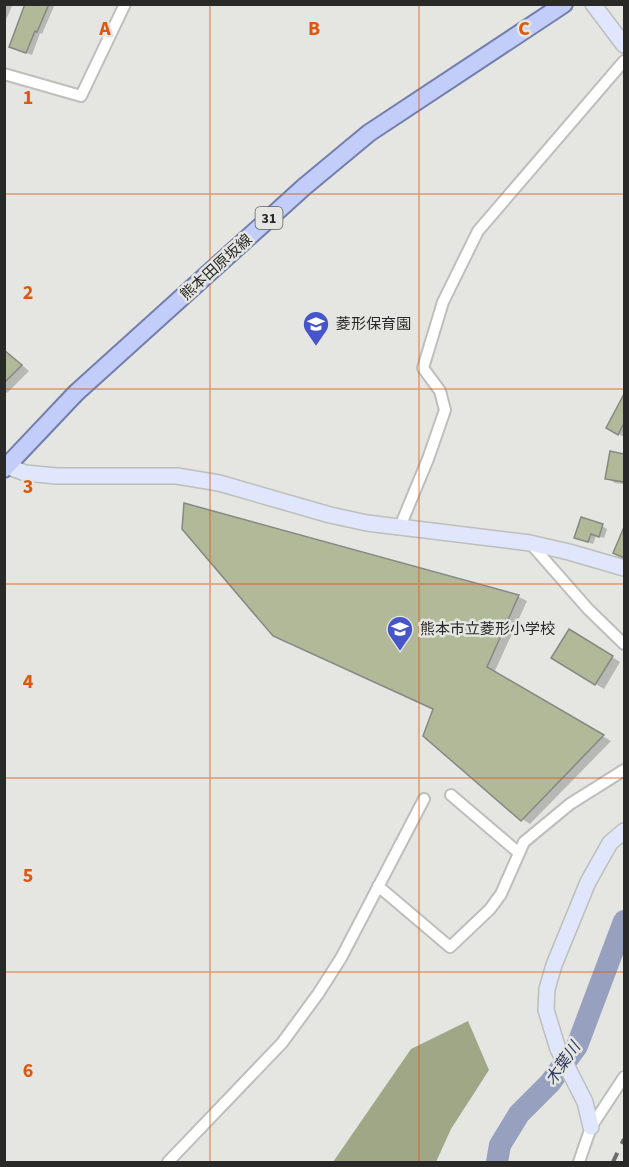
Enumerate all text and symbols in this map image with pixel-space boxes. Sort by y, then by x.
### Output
text: A [98,15,111,43]
text: B [308,15,320,43]
text: C [518,15,530,43]
text: 1 [23,84,33,112]
road number: 31 [256,207,282,229]
street label: 熊本田原坂線 [176,229,257,305]
text: 2 [23,279,33,307]
school or university icon: 菱形保育園 [301,309,331,347]
place label: 菱形保育園 [336,314,411,335]
text: 3 [23,473,33,501]
school or university icon: 熊本市立菱形小学校 [385,614,415,652]
place label: 熊本市立菱形小学校 [420,619,555,640]
text: 4 [23,668,34,696]
text: 5 [23,862,33,890]
water label: 木葉川 [540,1036,587,1090]
text: 6 [23,1057,33,1085]

